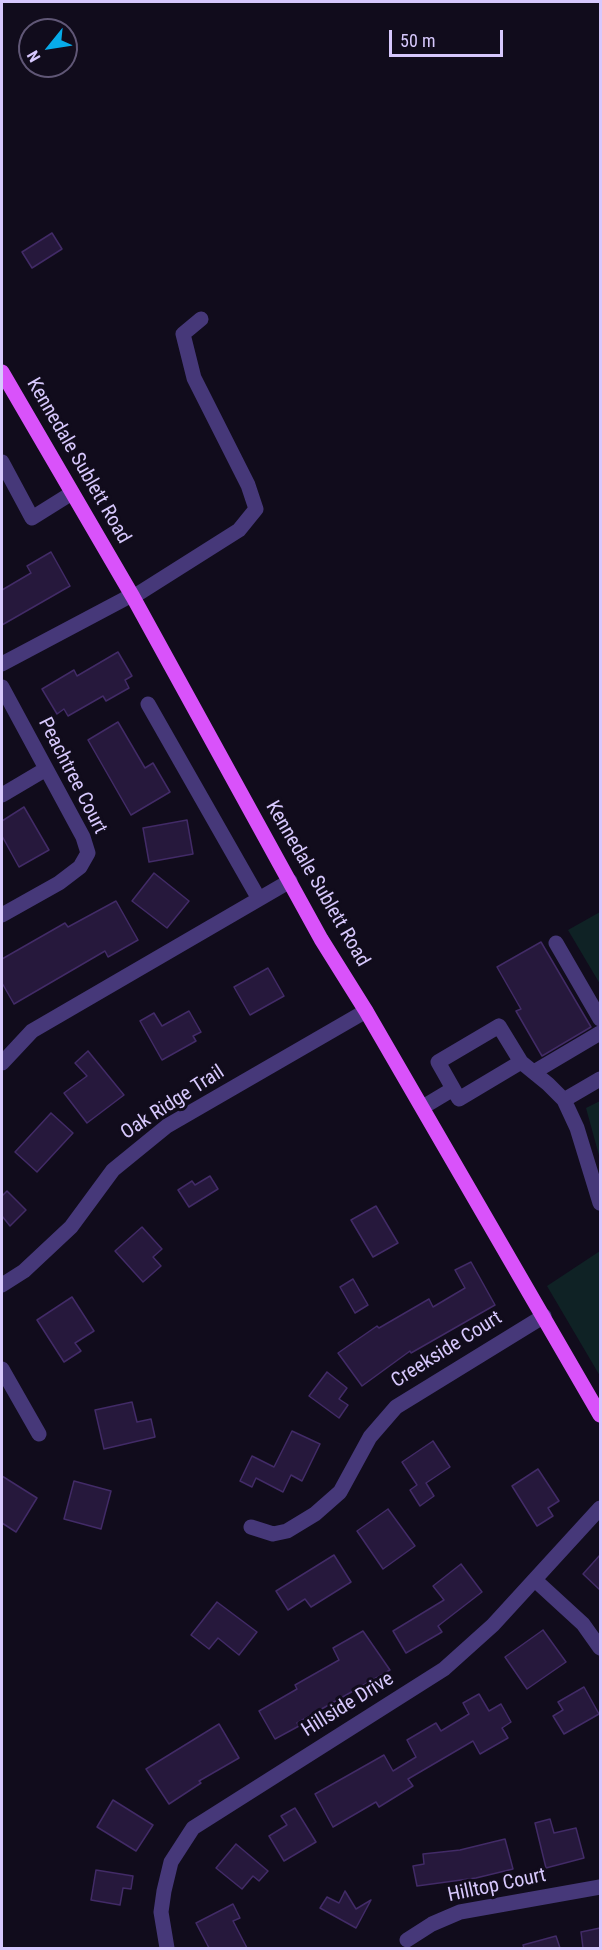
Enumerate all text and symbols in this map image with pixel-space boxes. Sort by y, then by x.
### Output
north arrow [18,18,78,78]
scale bar [392,18,506,56]
text: 50 m [400,30,435,51]
text: N [23,47,44,65]
street label: Kennedale Sublett Road [21,374,135,548]
street label: Peachtree Court [32,714,112,838]
street label: Kennedale Sublett Road [260,797,374,971]
street label: Oak Ridge Trail [117,1061,229,1145]
street label: Creekside Court [387,1306,507,1394]
street label: Hillside Drive [298,1667,398,1743]
street label: Hilltop Court [446,1864,548,1908]

